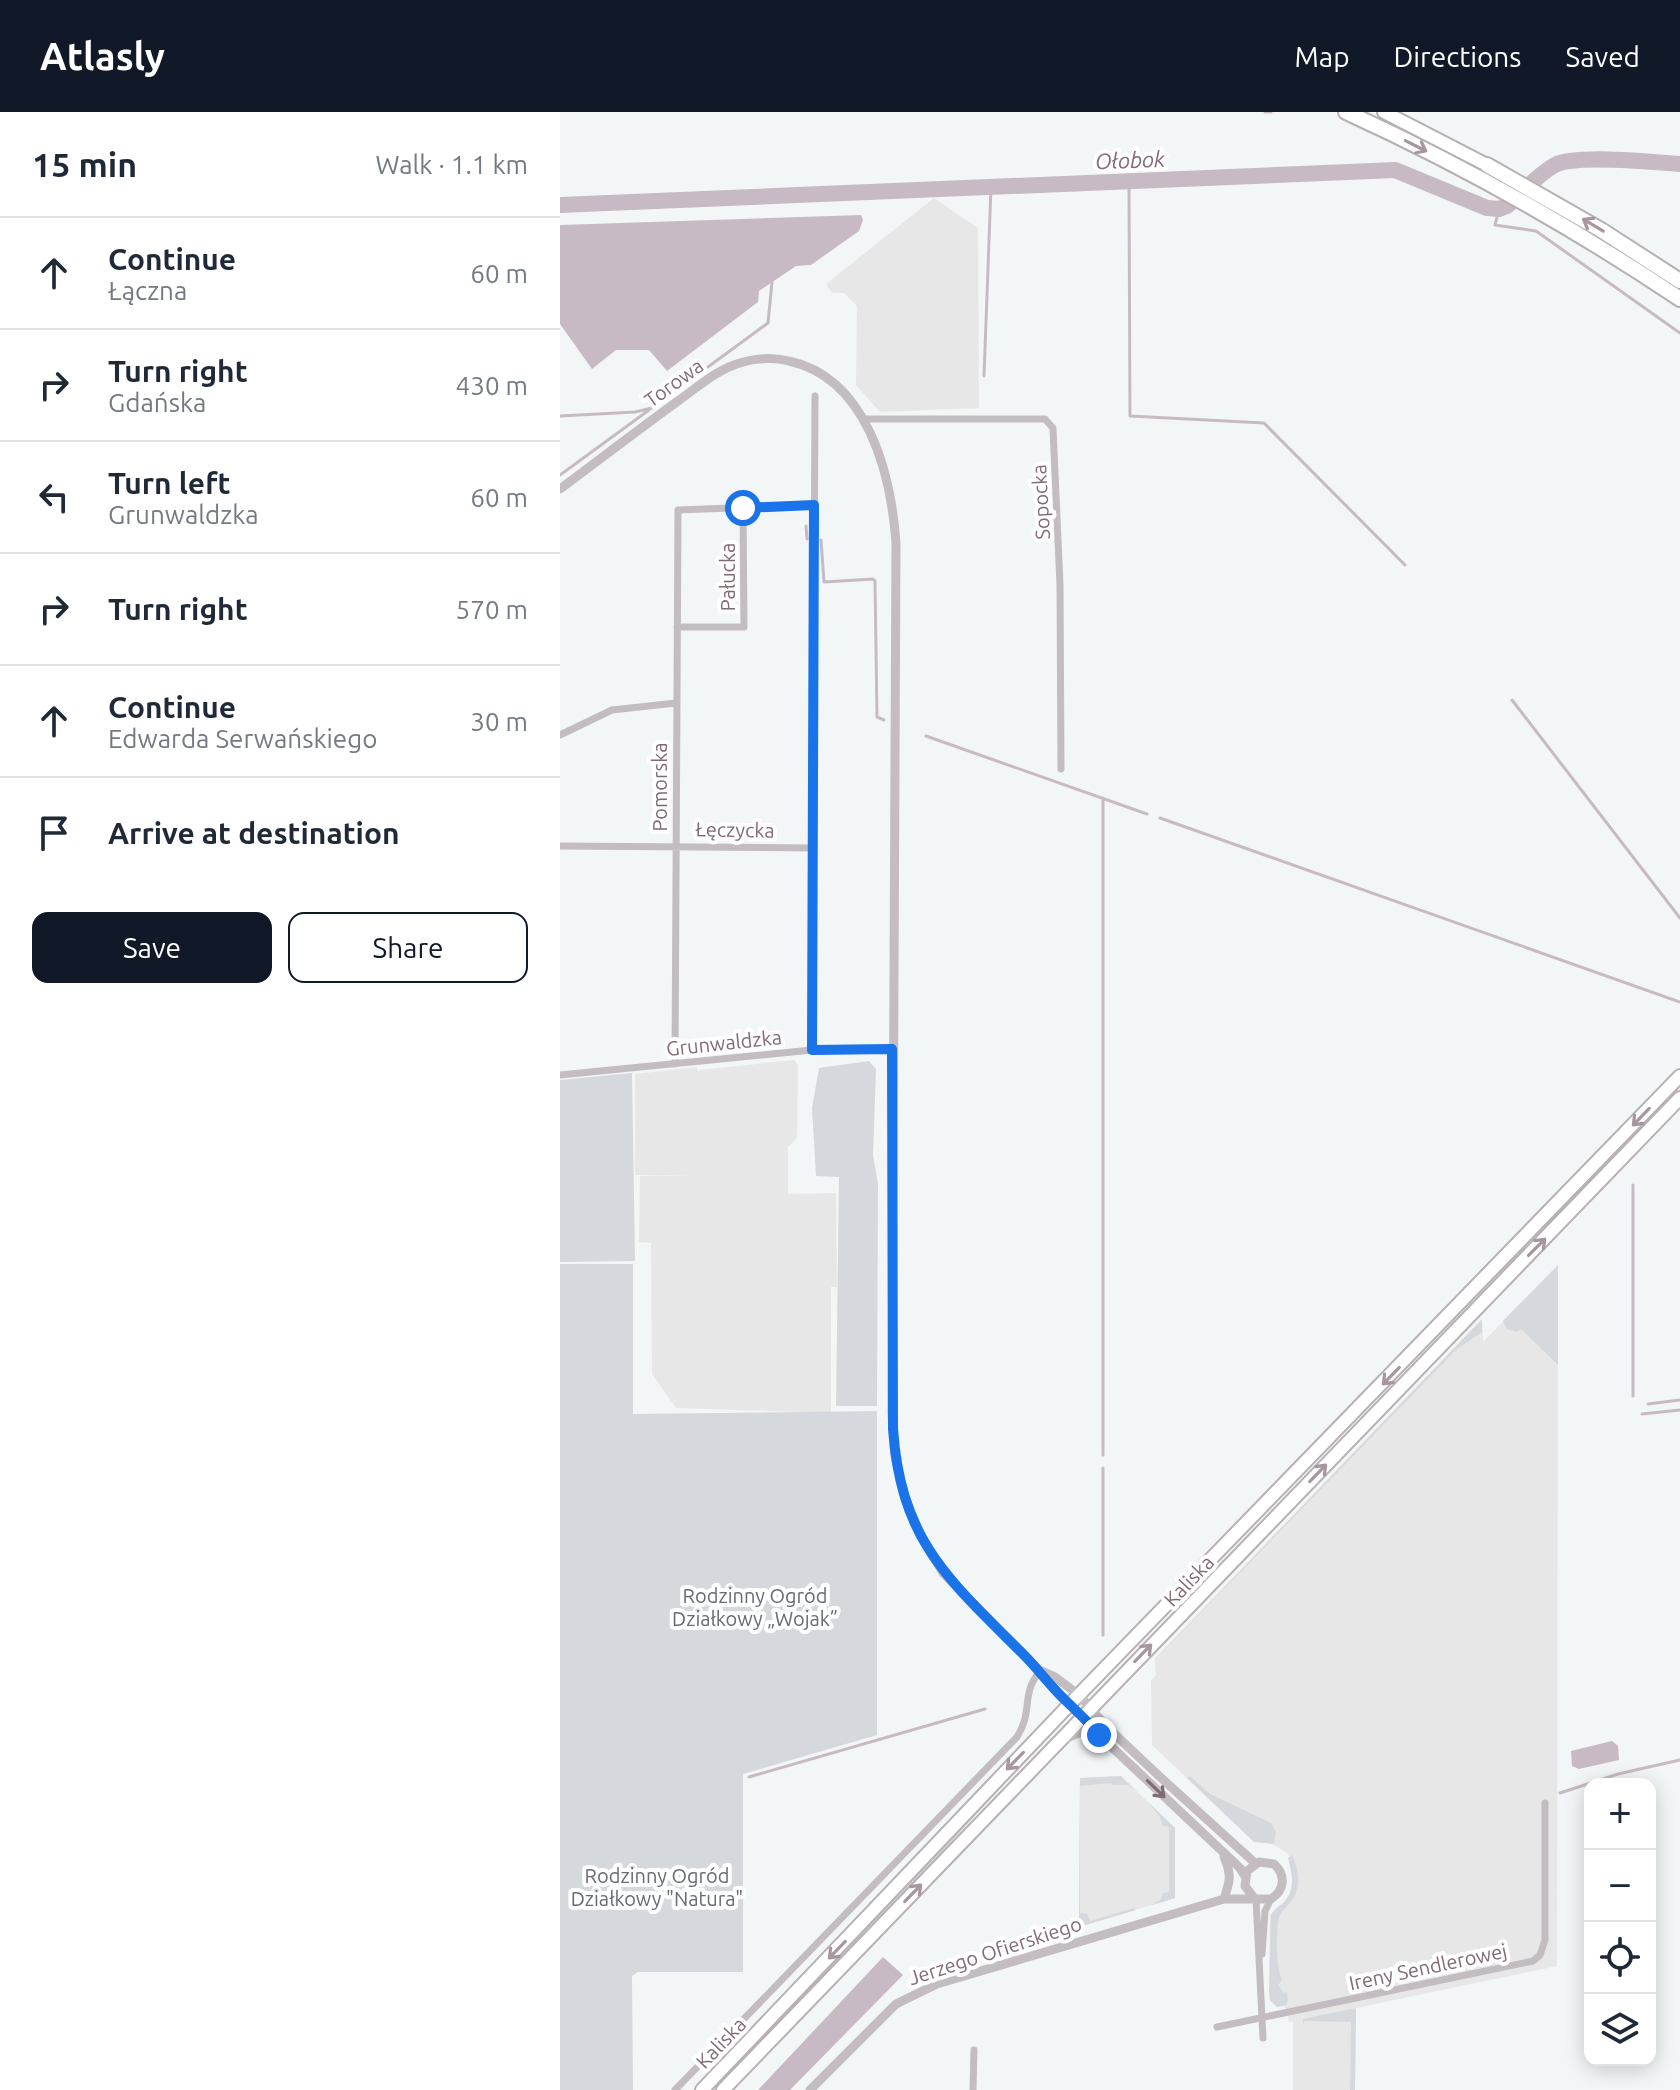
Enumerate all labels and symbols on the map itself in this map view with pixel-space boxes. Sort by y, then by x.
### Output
one-way arrow [1404,138,1428,154]
water label: Ołobok [1094,146,1166,173]
one-way arrow [1582,217,1605,233]
street label: Torowa [640,354,708,412]
street label: Sopocka [1027,464,1054,540]
route start [725,490,761,526]
street label: Pałucka [716,543,739,611]
street label: Pomorska [648,742,671,832]
street label: Łęczycka [695,817,775,842]
street label: Grunwaldzka [665,1025,783,1060]
one-way arrow [1632,1107,1651,1126]
one-way arrow [1527,1238,1546,1257]
one-way arrow [1381,1366,1400,1386]
one-way arrow [1308,1463,1326,1483]
street label: Kaliska [1159,1551,1218,1611]
park label: Rodzinny Ogród Działkowy „Wojak” [672,1584,838,1630]
one-way arrow [1134,1643,1153,1663]
route end [1081,1717,1117,1753]
one-way arrow [1006,1751,1025,1771]
one-way arrow [1146,1779,1165,1798]
park label: Rodzinny Ogród Działkowy "Natura" [571,1864,743,1910]
one-way arrow [903,1883,922,1903]
street label: Jerzego Ofierskiego [905,1912,1084,1989]
street label: Ireny Sendlerowej [1347,1939,1509,1994]
one-way arrow [827,1940,846,1960]
street label: Kaliska [691,2013,750,2073]

